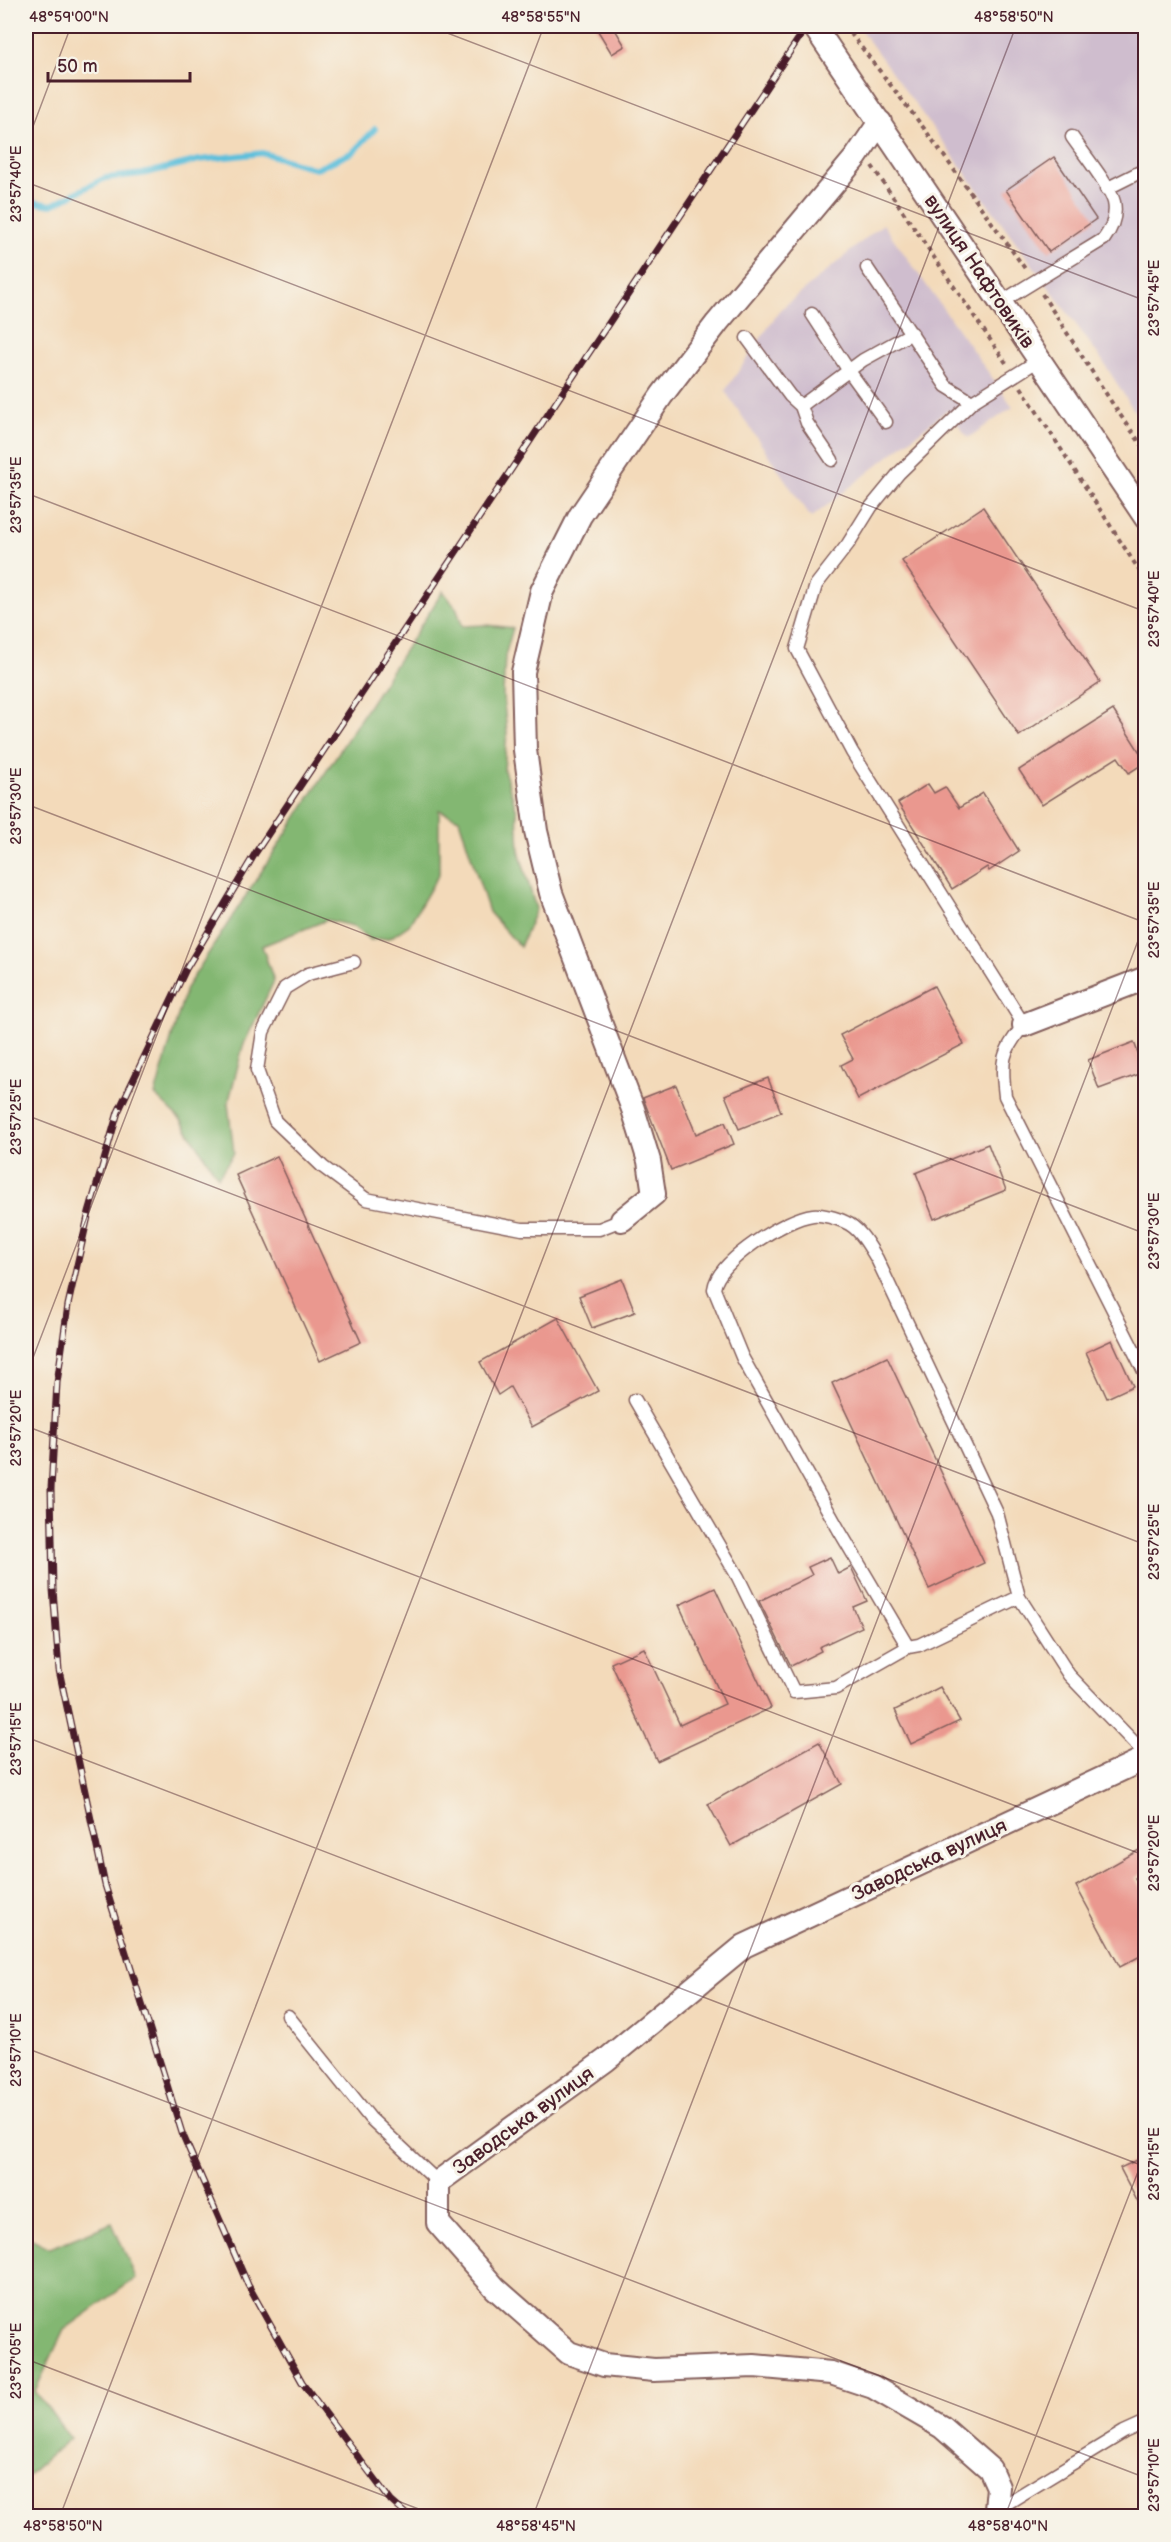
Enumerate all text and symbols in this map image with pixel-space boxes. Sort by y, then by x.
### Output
text: 48°59'00"N [29,8,109,27]
text: 48°58'55"N [501,8,581,27]
text: 48°58'50"N [974,8,1054,27]
scale bar [48,45,190,83]
text: 50 m [57,56,98,77]
text: 23°57'40"E [7,145,26,223]
street label: вулиця Нафтовиків [919,190,1040,354]
text: 23°57'45"E [1145,259,1164,336]
text: 23°57'35"E [7,456,26,534]
text: 23°57'40"E [1145,570,1164,648]
text: 23°57'30"E [7,767,26,845]
text: 23°57'35"E [1145,881,1164,959]
text: 23°57'25"E [7,1079,26,1155]
text: 23°57'30"E [1145,1192,1164,1270]
text: 23°57'20"E [7,1389,26,1466]
text: 23°57'25"E [1145,1504,1164,1580]
text: 23°57'15"E [7,1702,26,1776]
street label: Заводська вулиця [848,1813,1011,1906]
text: 23°57'20"E [1145,1814,1164,1891]
text: 23°57'10"E [7,2013,26,2087]
street label: Заводська вулиця [448,2062,599,2180]
text: 23°57'15"E [1145,2127,1164,2201]
text: 23°57'05"E [7,2323,26,2399]
text: 23°57'10"E [1145,2438,1164,2512]
text: 48°58'50"N [23,2517,103,2536]
text: 48°58'45"N [496,2517,576,2536]
text: 48°58'40"N [968,2517,1048,2536]

